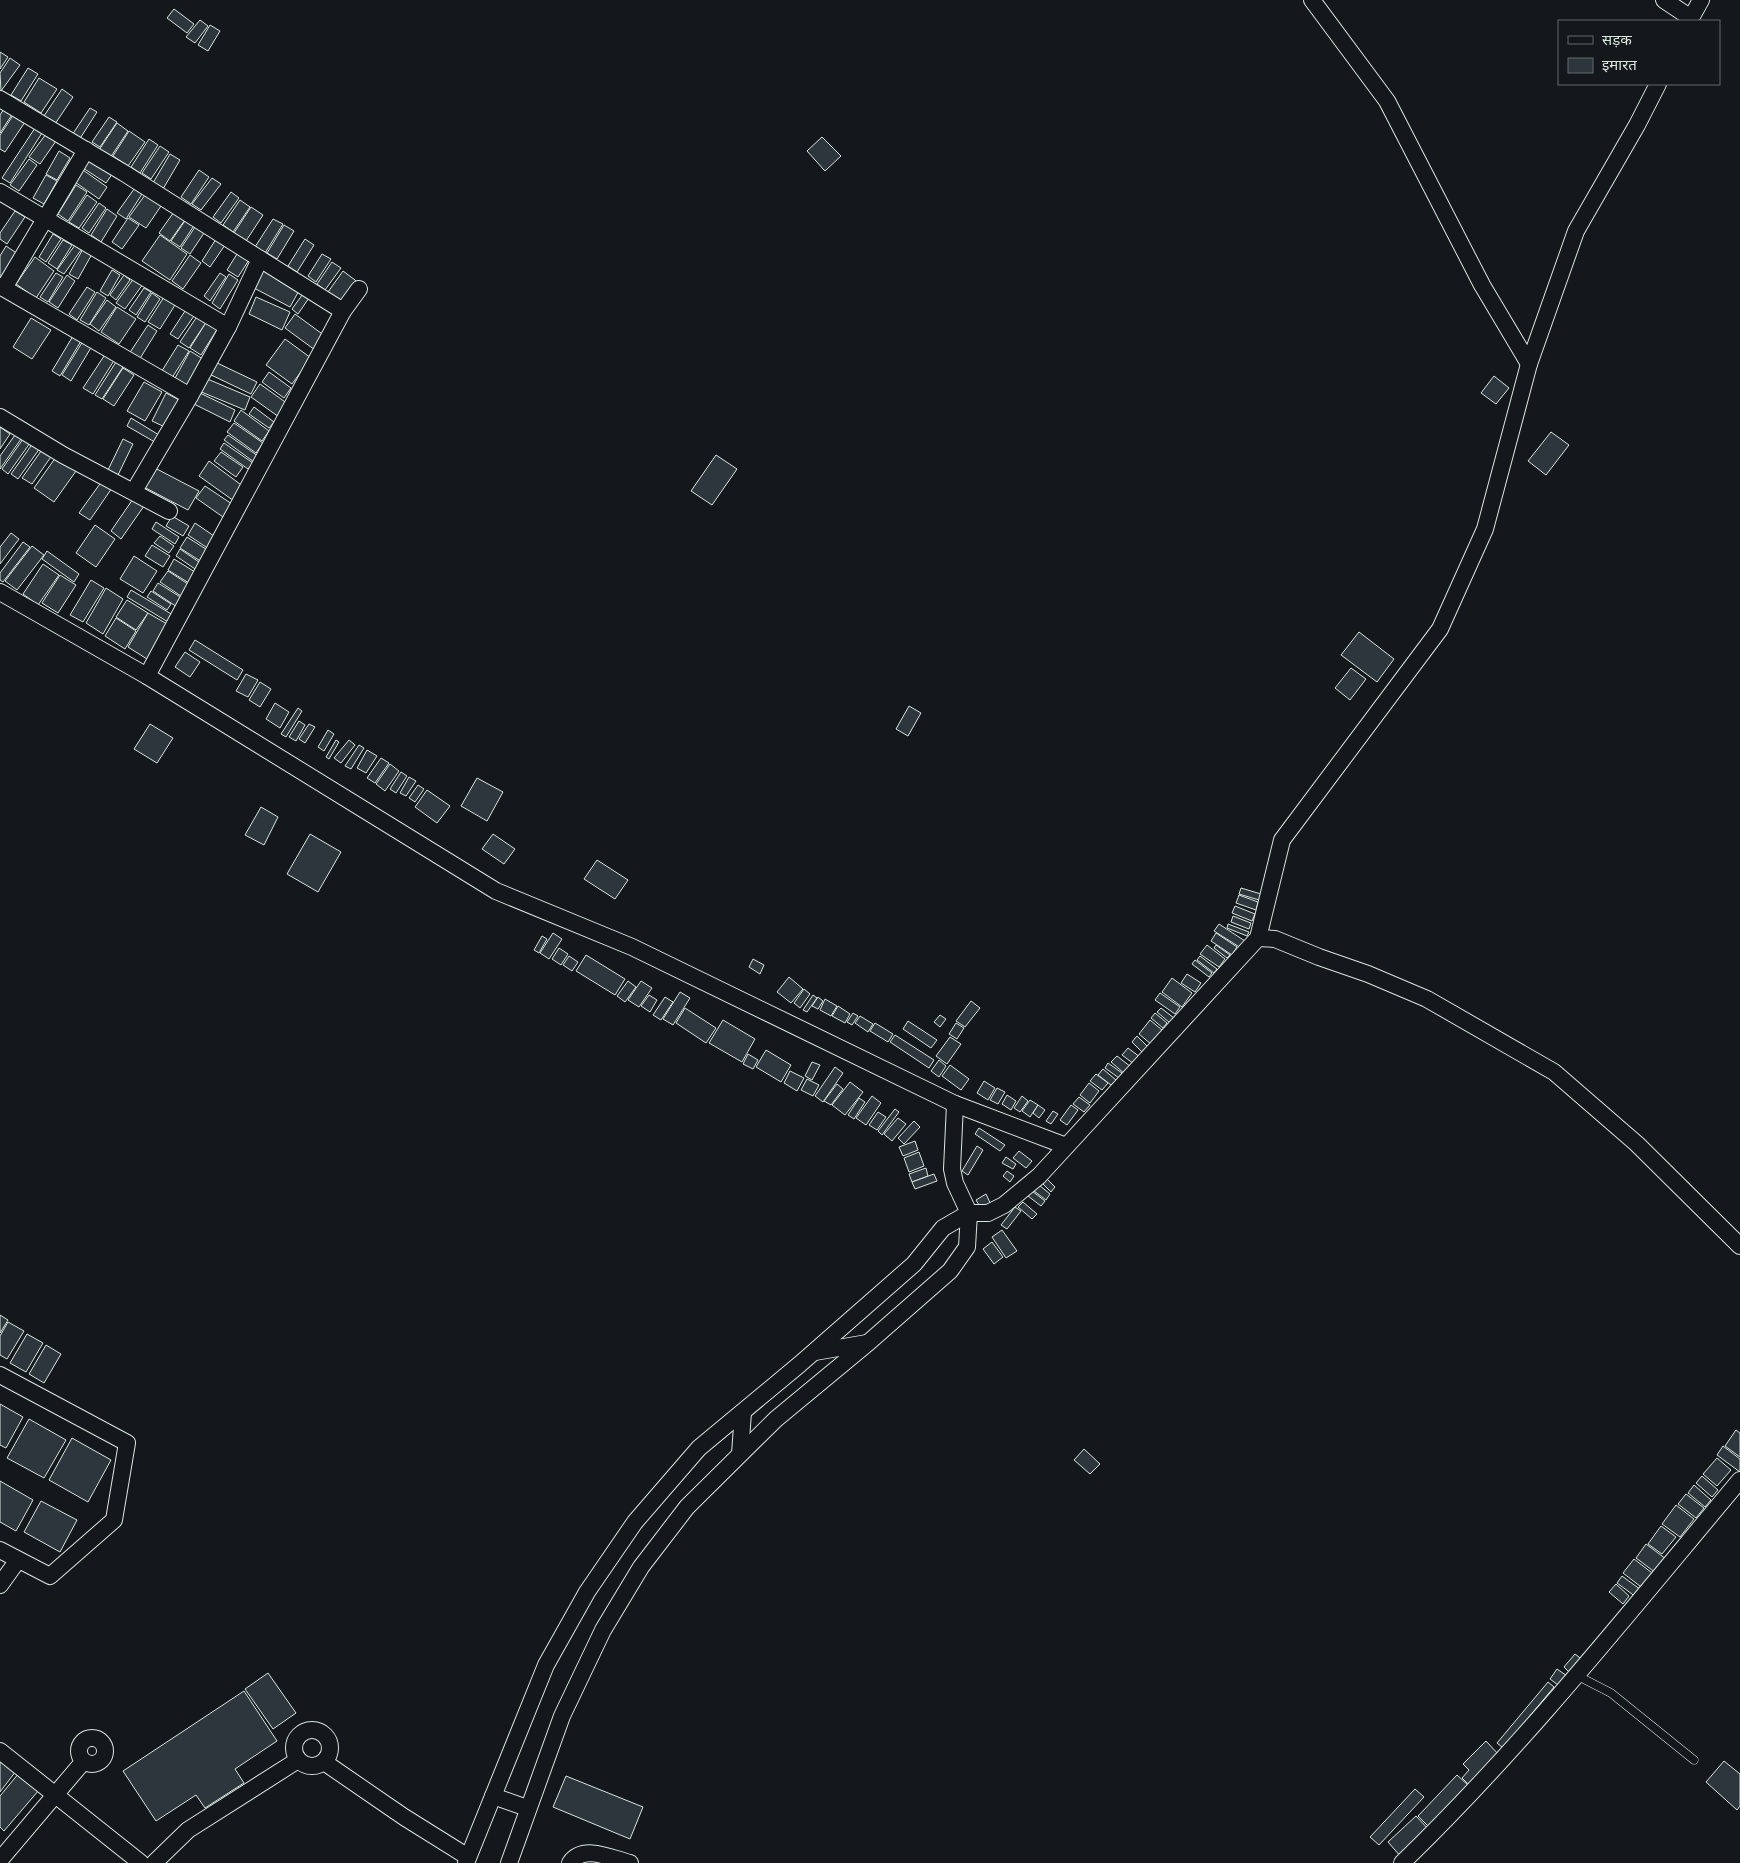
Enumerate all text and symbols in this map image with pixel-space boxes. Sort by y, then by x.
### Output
legend [1558,20,1720,85]
text: सड़क [1602,31,1632,49]
text: इमारत [1602,56,1637,74]

